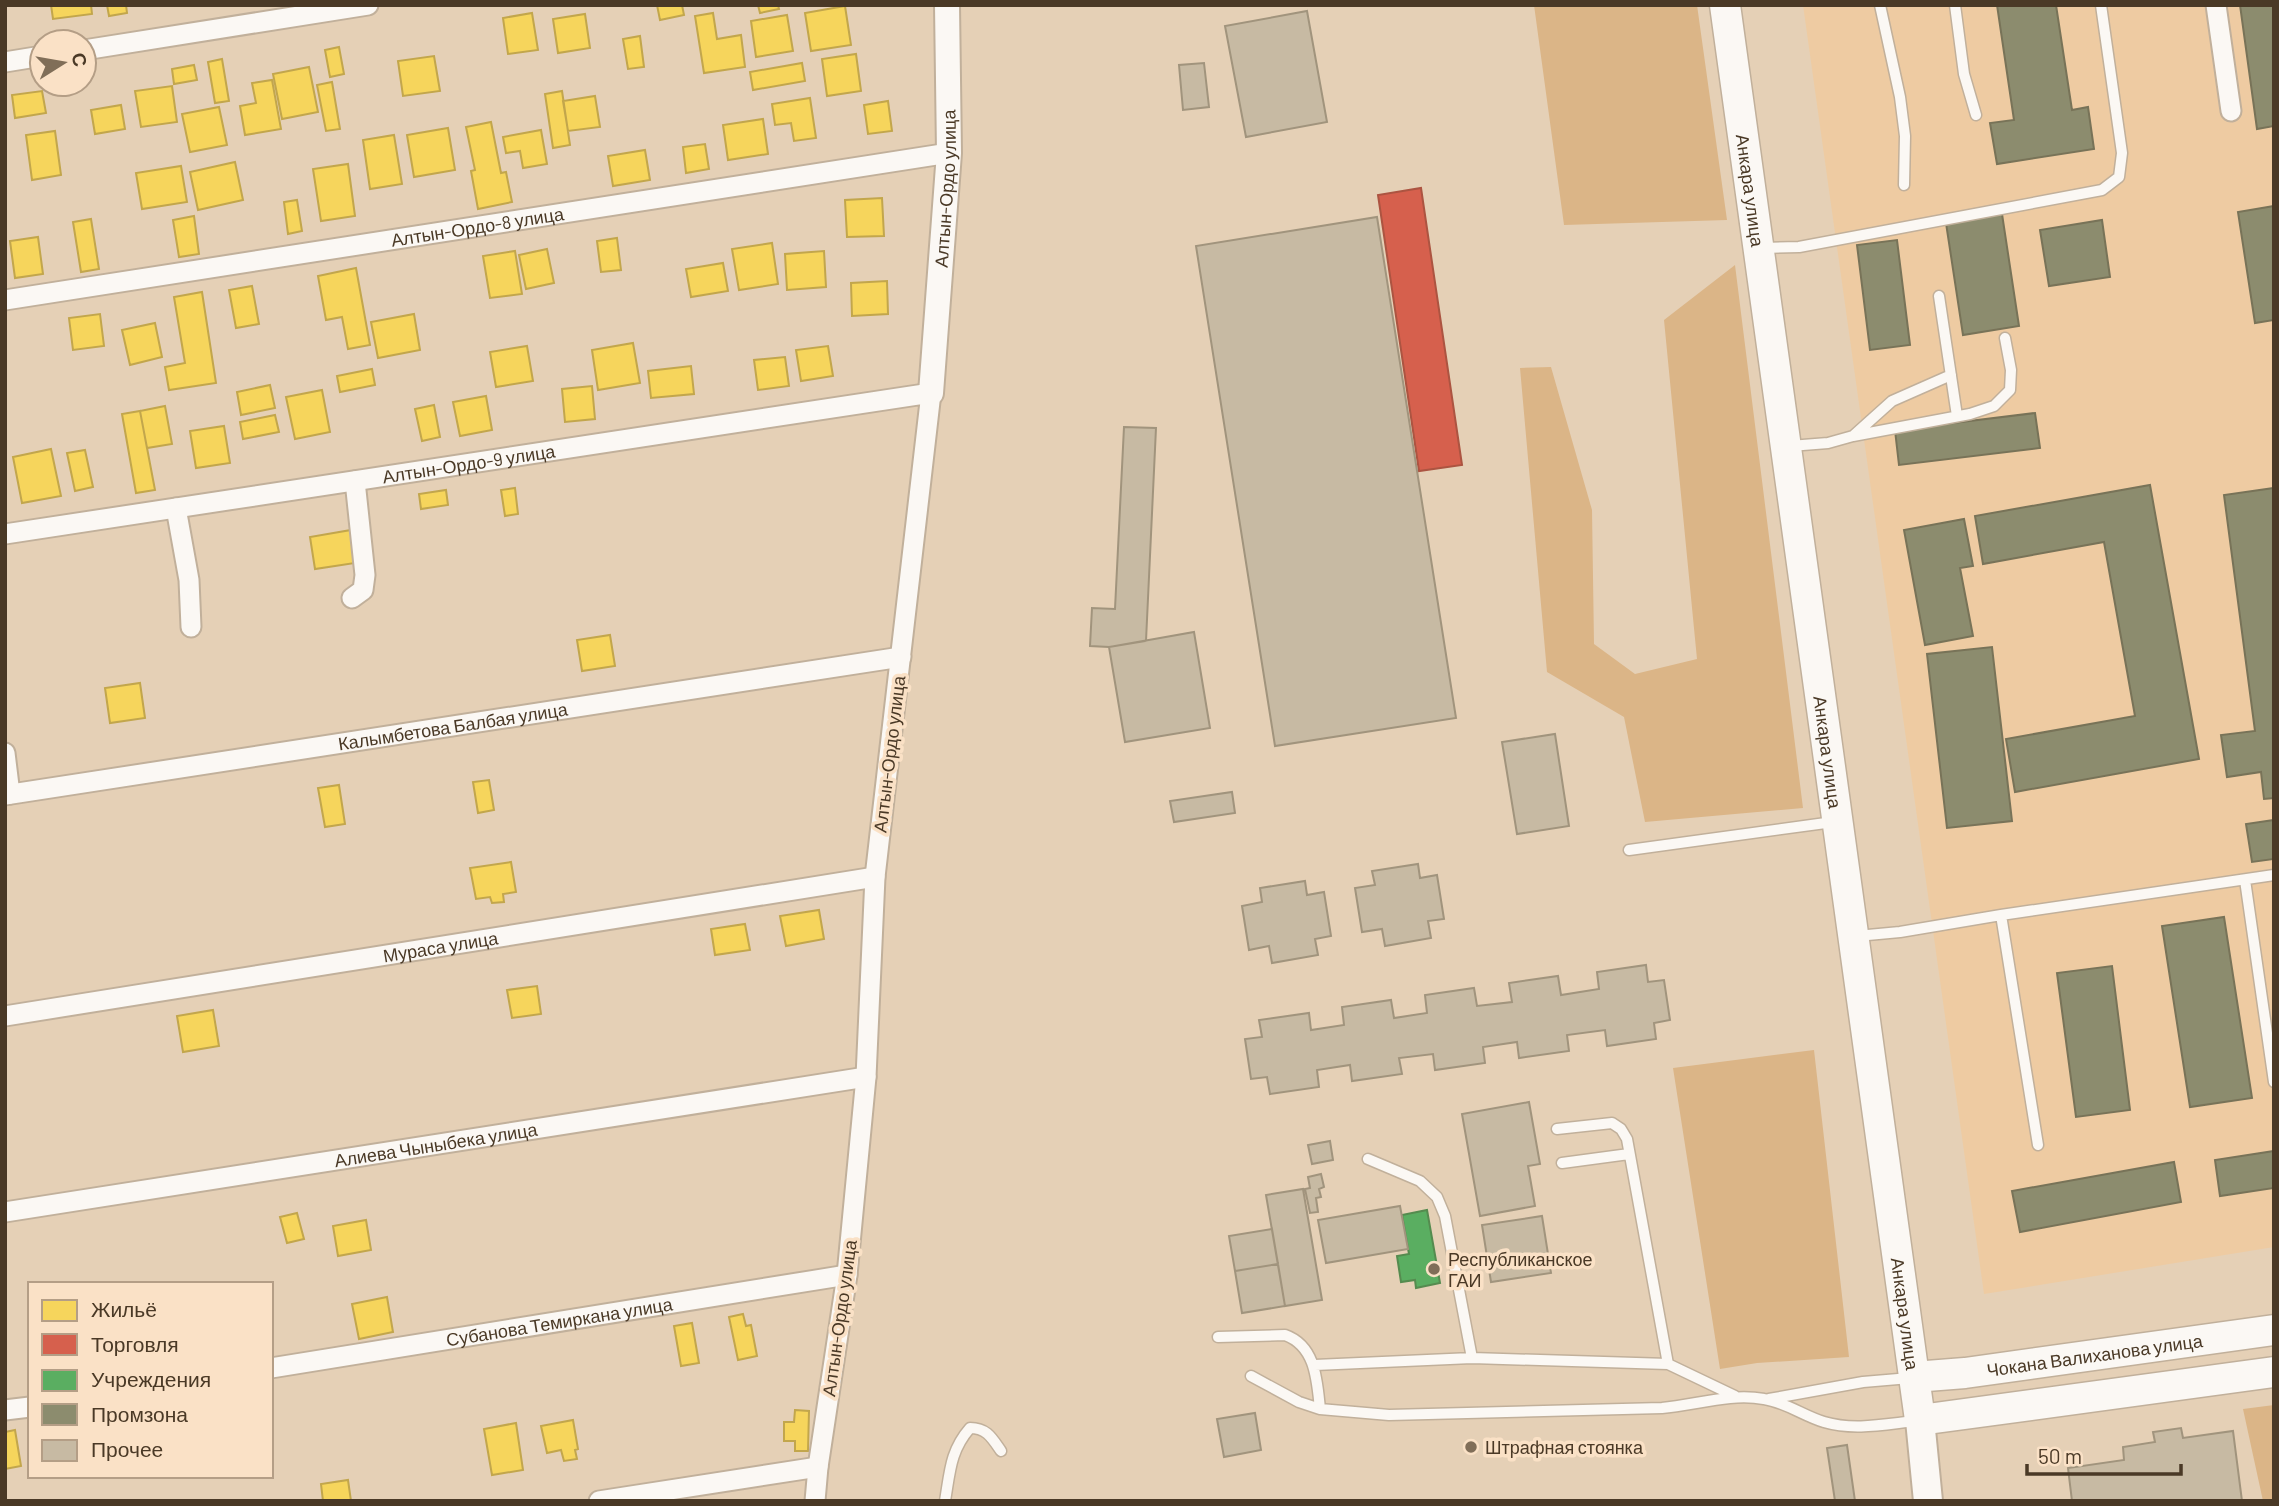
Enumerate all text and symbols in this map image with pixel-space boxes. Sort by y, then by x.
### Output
north arrow [28,28,98,98]
text: С [68,51,93,69]
street label: Алтын-Ордо улица [929,109,960,268]
street label: Анкара улица [1732,133,1769,249]
street label: Алтын-Ордо-8 улица [389,202,566,251]
street label: Алтын-Ордо-9 улица [381,439,558,487]
street label: Алтын-Ордо улица [868,673,910,834]
street label: Анкара улица [1809,694,1847,811]
street label: Калымбетова Балбая улица [336,697,570,755]
street label: Мураса улица [381,926,501,966]
street label: Алиева Чыныбека улица [333,1118,540,1171]
street label: Алтын-Ордо улица [817,1237,861,1398]
place label: Республиканское ГАИ [1448,1248,1593,1291]
street label: Анкара улица [1887,1256,1924,1372]
marker: Республиканское ГАИ [1426,1261,1442,1277]
legend [28,1282,273,1478]
street label: Субанова Темиркана улица [445,1292,675,1351]
text: Жильё [91,1296,157,1321]
street label: Чокана Валиханова улица [1985,1329,2205,1381]
text: Торговля [91,1331,179,1356]
text: Учреждения [91,1366,211,1391]
text: Промзона [91,1401,188,1426]
scale bar [2027,1432,2181,1476]
text: Прочее [91,1436,163,1461]
place label: Штрафная стоянка [1485,1436,1644,1458]
marker: Штрафная стоянка [1463,1439,1479,1455]
text: 50 m [2038,1443,2082,1468]

